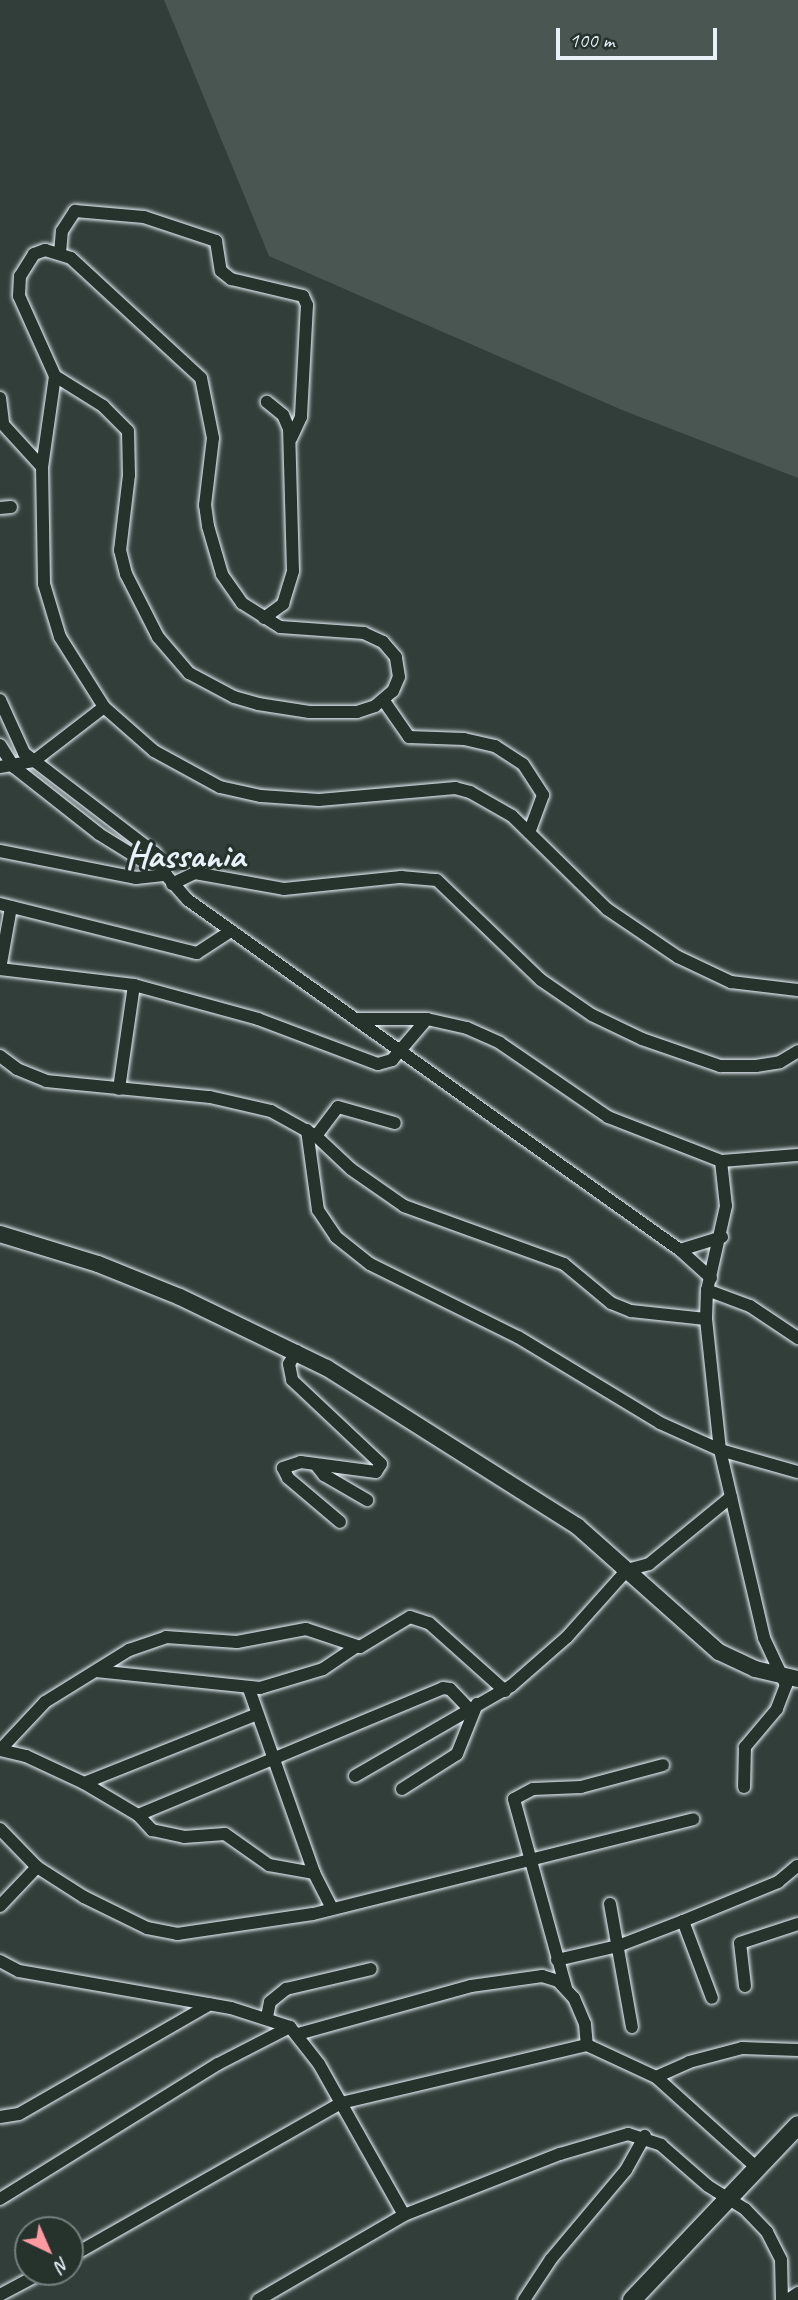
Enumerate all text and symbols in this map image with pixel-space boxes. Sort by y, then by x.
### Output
scale bar [560,14,721,58]
text: 100 m [569,27,614,53]
district label: Hassania [125,833,245,877]
north arrow [14,2216,84,2286]
text: N [50,2252,75,2277]

